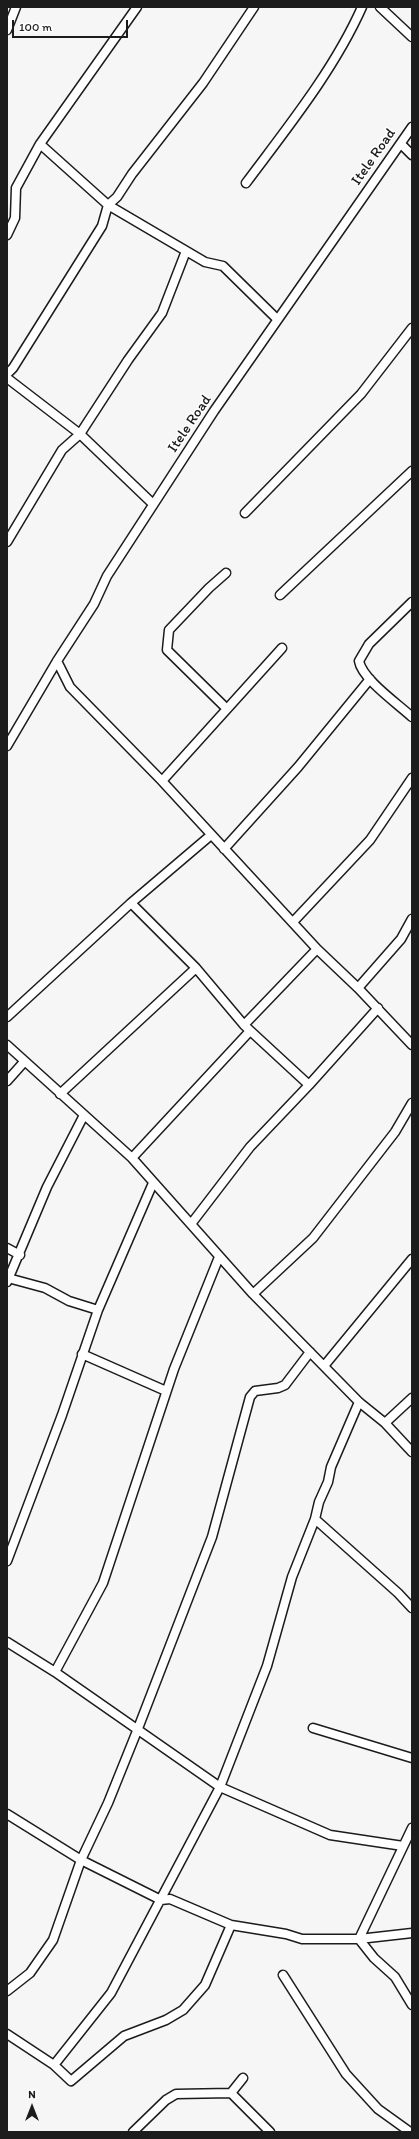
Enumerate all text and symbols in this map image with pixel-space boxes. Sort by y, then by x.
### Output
scale bar [14,12,130,38]
text: 100 m [19,20,52,34]
street label: Itele Road [348,125,400,189]
street label: Itele Road [164,392,216,456]
north arrow [12,2087,52,2127]
text: N [28,2088,36,2101]

